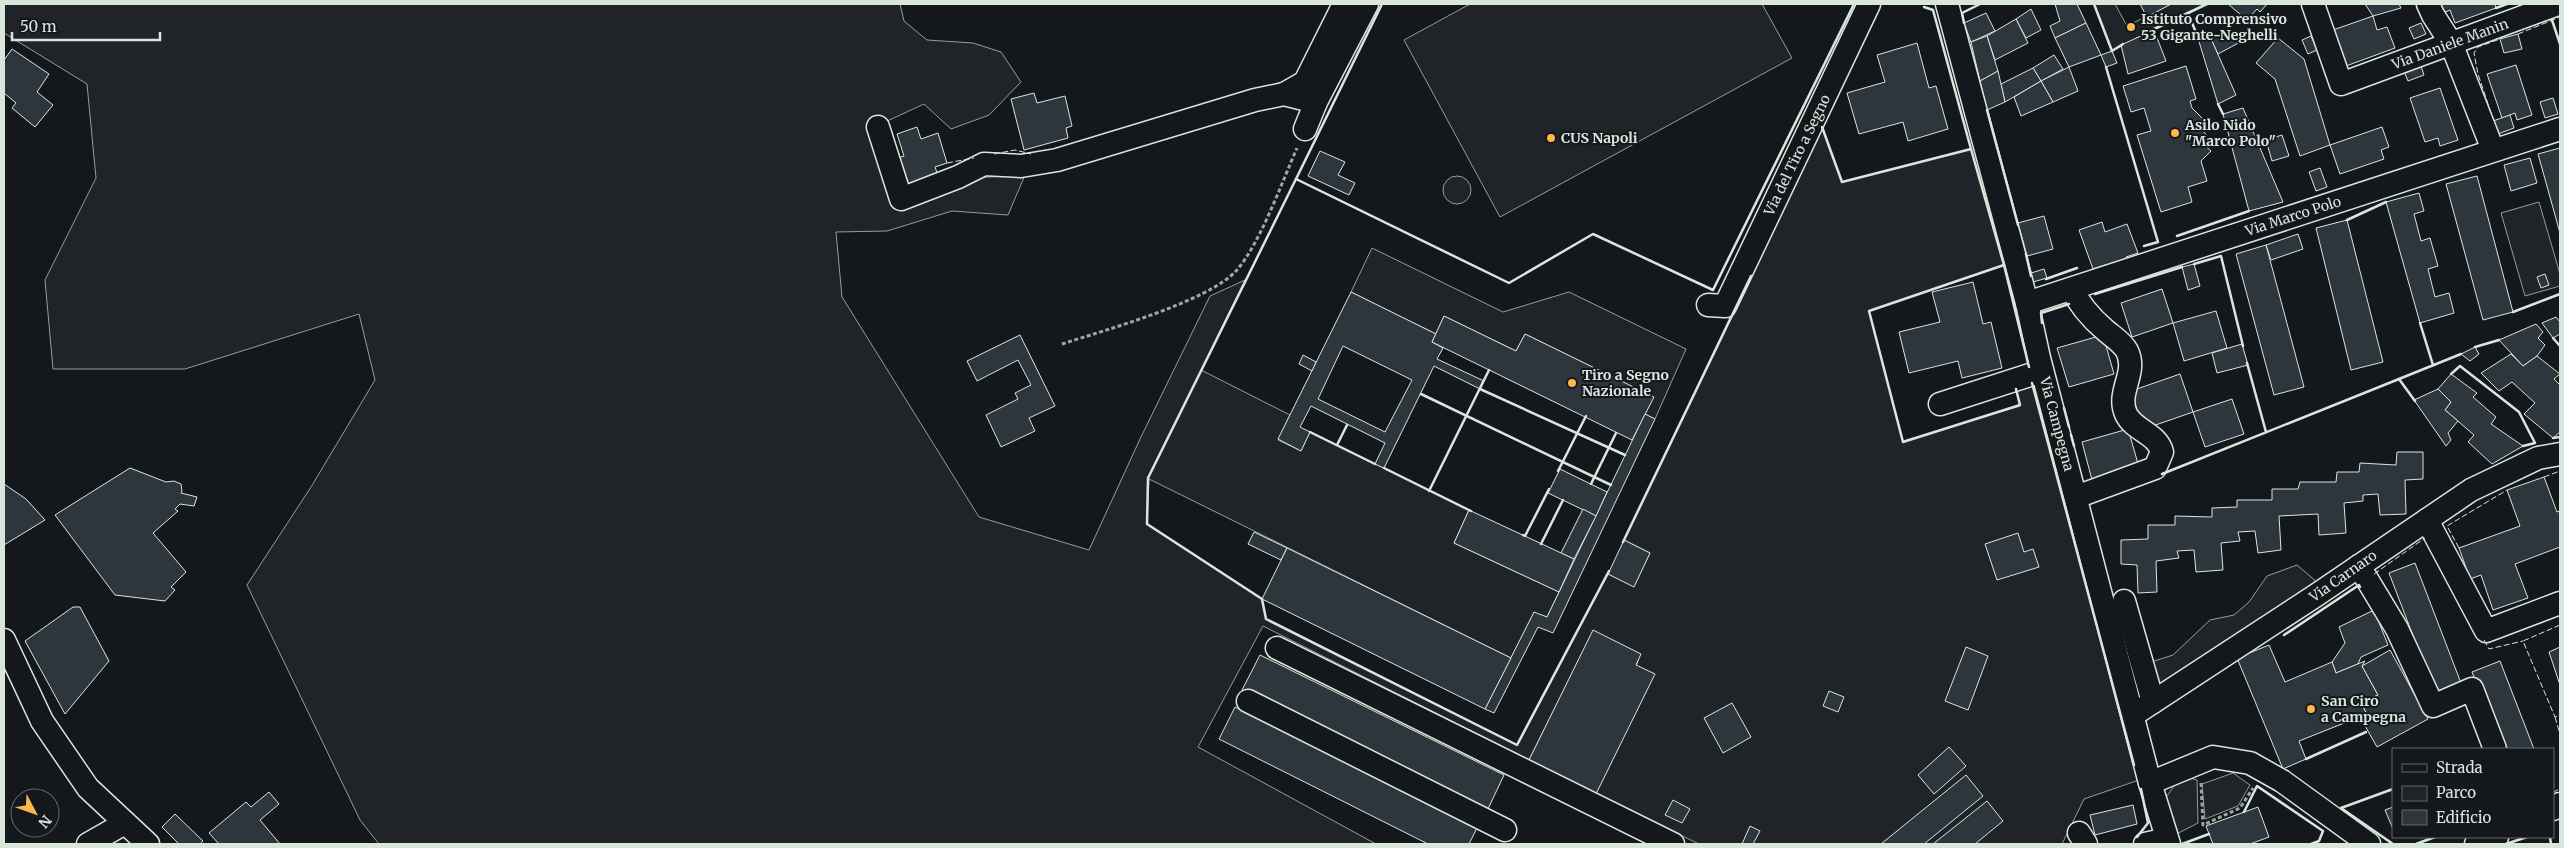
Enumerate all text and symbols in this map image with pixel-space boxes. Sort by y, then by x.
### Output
scale bar [12,10,160,42]
place label: Istituto Comprensivo 53 Gigante-Neghelli [2141,10,2287,44]
street label: Via Daniele Manin [2388,14,2511,74]
text: 50 m [20,17,57,36]
marker: Istituto Comprensivo 53 Gigante-Neghelli [2125,21,2137,33]
street label: Via del Tiro a Segno [1759,91,1834,219]
place label: Asilo Nido "Marco Polo" [2184,116,2276,150]
marker: Asilo Nido "Marco Polo" [2169,127,2181,139]
place label: CUS Napoli [1561,129,1638,147]
marker: CUS Napoli [1545,132,1557,144]
street label: Via Marco Polo [2242,192,2343,240]
place label: Tiro a Segno Nazionale [1582,366,1669,400]
street label: Via Campegna [2036,374,2078,474]
marker: Tiro a Segno Nazionale [1566,377,1578,389]
street label: Via Carnaro [2305,546,2380,606]
place label: San Ciro a Campegna [2321,692,2406,726]
marker: San Ciro a Campegna [2305,703,2317,715]
legend [2392,748,2554,838]
text: Strada [2436,758,2483,777]
text: Parco [2436,783,2476,802]
north arrow [10,788,60,838]
text: Edificio [2436,808,2492,827]
text: N [34,811,55,832]

